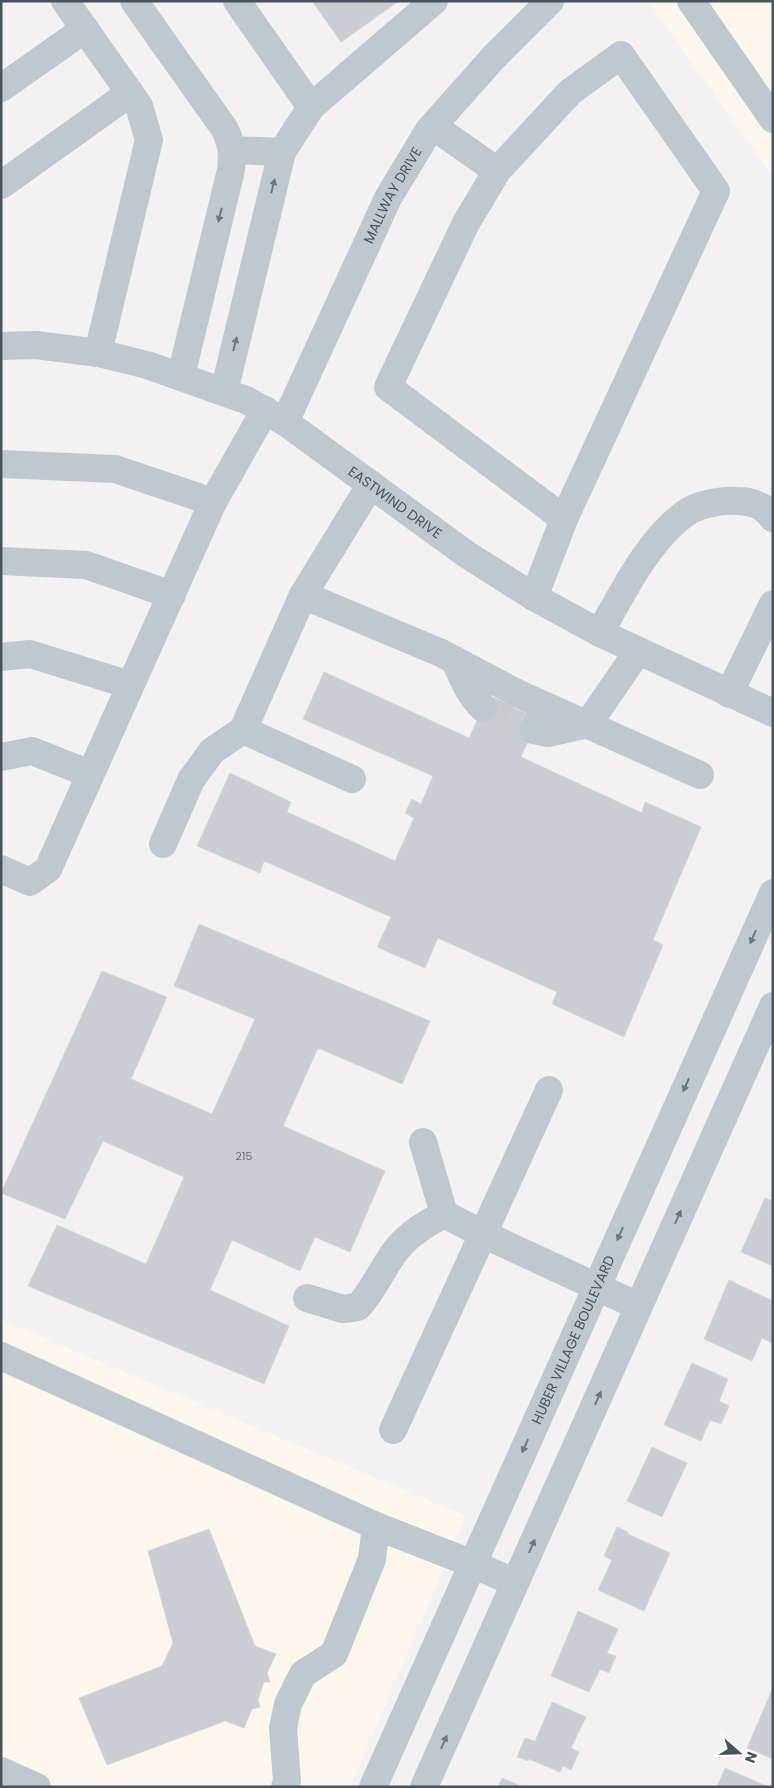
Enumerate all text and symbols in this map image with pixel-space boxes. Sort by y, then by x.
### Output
street label: MALLWAY DRIVE [358,143,427,247]
one-way arrow [269,179,277,194]
one-way arrow [216,207,224,222]
one-way arrow [231,337,239,352]
street label: EASTWIND DRIVE [344,461,446,543]
one-way arrow [748,930,756,944]
one-way arrow [682,1078,690,1092]
house number: 215 [236,1148,252,1164]
one-way arrow [674,1210,682,1224]
one-way arrow [615,1227,623,1241]
street label: HUBER VILLAGE BOULEVARD [527,1252,620,1427]
one-way arrow [594,1391,602,1405]
one-way arrow [521,1439,529,1453]
one-way arrow [528,1539,536,1553]
north arrow [714,1728,764,1778]
one-way arrow [440,1735,448,1749]
text: N [740,1749,762,1766]

